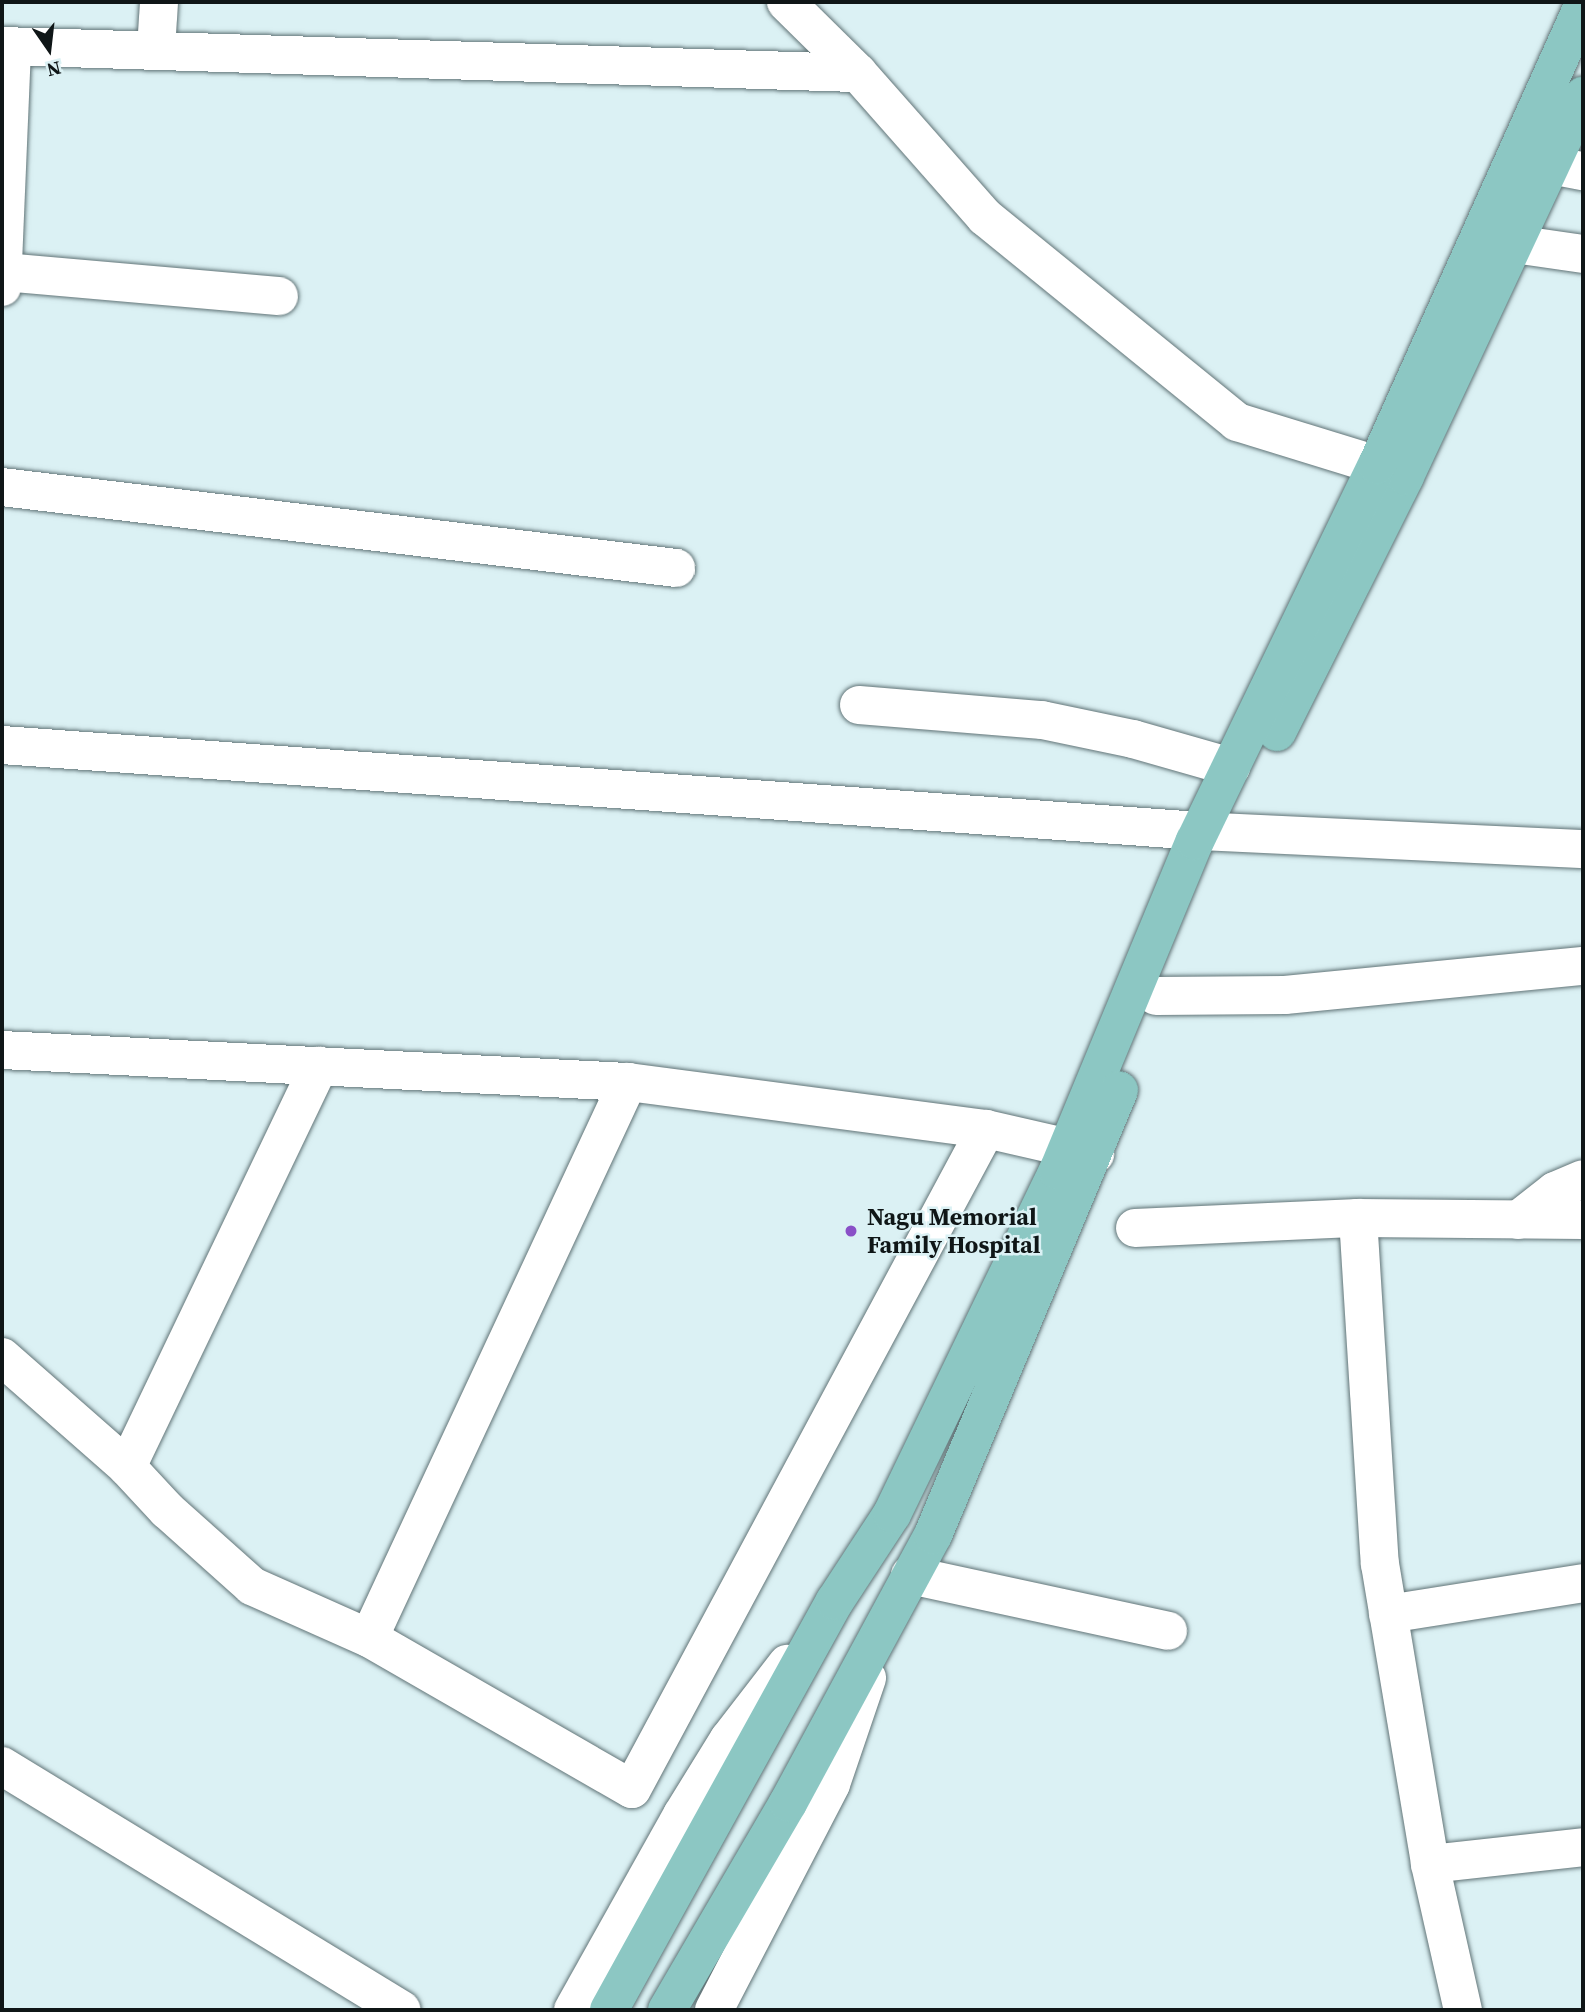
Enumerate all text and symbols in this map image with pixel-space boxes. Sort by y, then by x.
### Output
north arrow [14,14,84,84]
text: N [44,55,64,84]
place label: Nagu Memorial Family Hospital [867,1203,1040,1259]
marker: Nagu Memorial Family Hospital [841,1221,861,1241]

